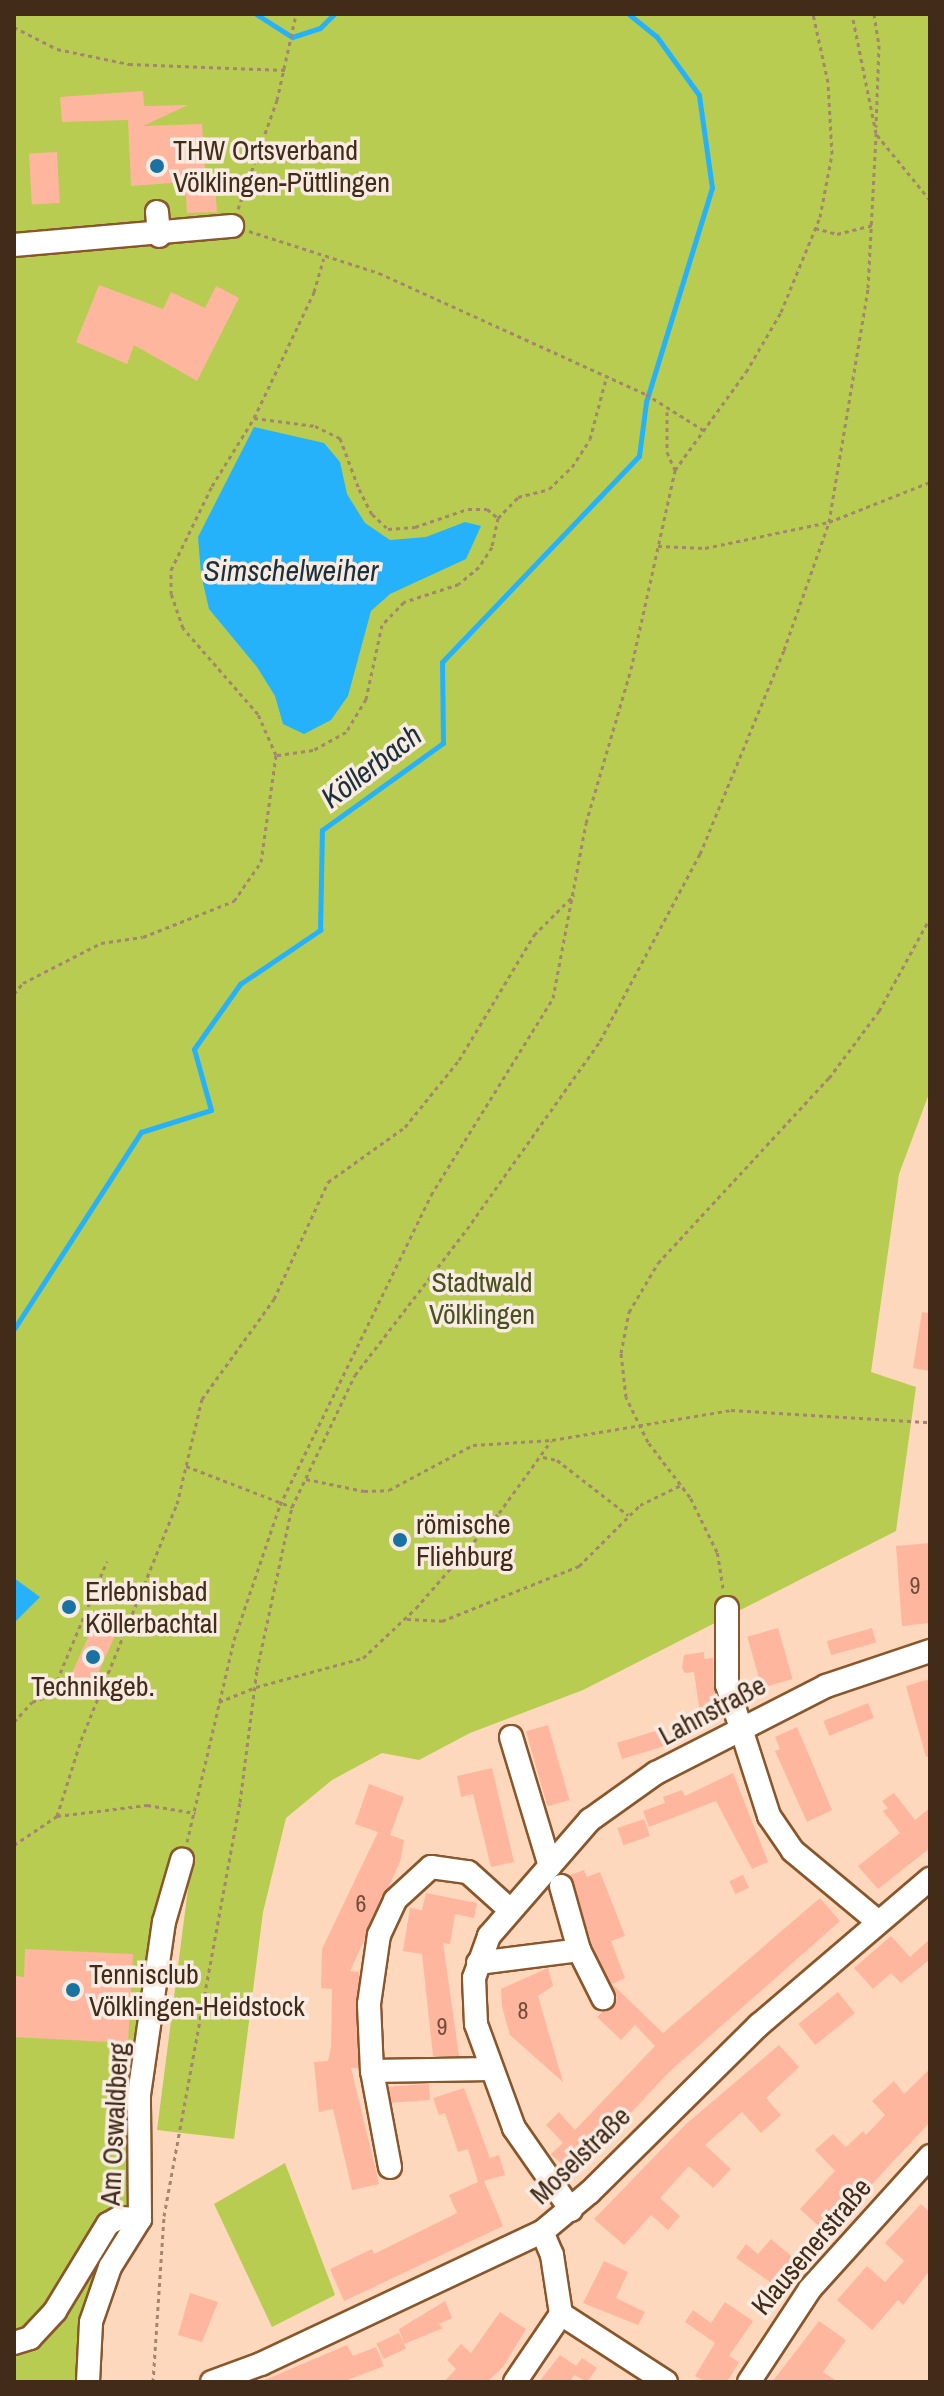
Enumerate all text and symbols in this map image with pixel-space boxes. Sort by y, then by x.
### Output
place label: THW Ortsverband Völklingen-Püttlingen [173,133,390,199]
marker: THW Ortsverband Völklingen-Püttlingen [148,157,166,175]
water label: Simschelweiher [204,552,378,588]
water label: Köllerbach [314,717,428,815]
park label: Stadtwald Völklingen [429,1265,535,1331]
place label: römische Fliehburg [416,1507,513,1573]
marker: römische Fliehburg [391,1531,409,1549]
house number: 9 [910,1572,920,1600]
place label: Erlebnisbad Köllerbachtal [85,1574,218,1640]
marker: Erlebnisbad Köllerbachtal [60,1598,78,1616]
marker: Technikgeb. [84,1648,102,1666]
street label: Lahnstraße [653,1668,771,1752]
place label: Technikgeb. [31,1669,155,1703]
house number: 6 [356,1890,366,1918]
place label: Tennisclub Völklingen-Heidstock [89,1957,305,2023]
marker: Tennisclub Völklingen-Heidstock [64,1981,82,1999]
house number: 8 [518,1997,528,2025]
house number: 9 [437,2013,447,2041]
street label: Am Oswaldberg [93,2042,135,2206]
street label: Moselstraße [523,2099,637,2211]
street label: Klausenerstraße [744,2171,878,2321]

